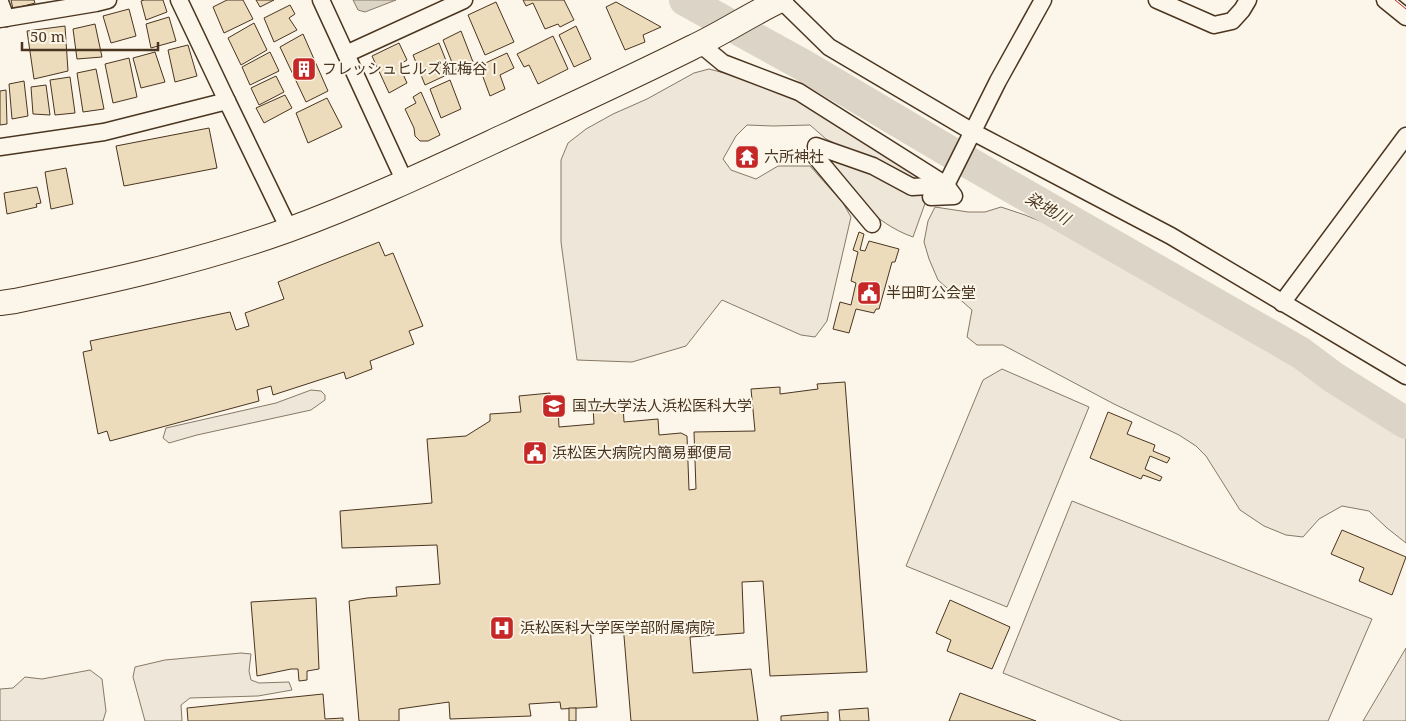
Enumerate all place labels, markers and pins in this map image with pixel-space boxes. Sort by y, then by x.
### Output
building icon: フレッシュヒルズ紅梅谷Ⅰ [291,56,317,82]
place label: フレッシュヒルズ紅梅谷Ⅰ [322,58,502,78]
temple icon: 六所神社 [734,144,760,170]
place label: 六所神社 [764,146,824,166]
public building icon: 半田町公会堂 [856,280,882,306]
place label: 半田町公会堂 [886,282,976,302]
school or university icon: 国立大学法人浜松医科大学 [541,393,567,419]
place label: 国立大学法人浜松医科大学 [572,395,752,415]
public building icon: 浜松医大病院内簡易郵便局 [522,440,548,466]
place label: 浜松医大病院内簡易郵便局 [552,442,732,462]
hospital icon: 浜松医科大学医学部附属病院 [489,615,515,641]
place label: 浜松医科大学医学部附属病院 [520,617,715,637]

